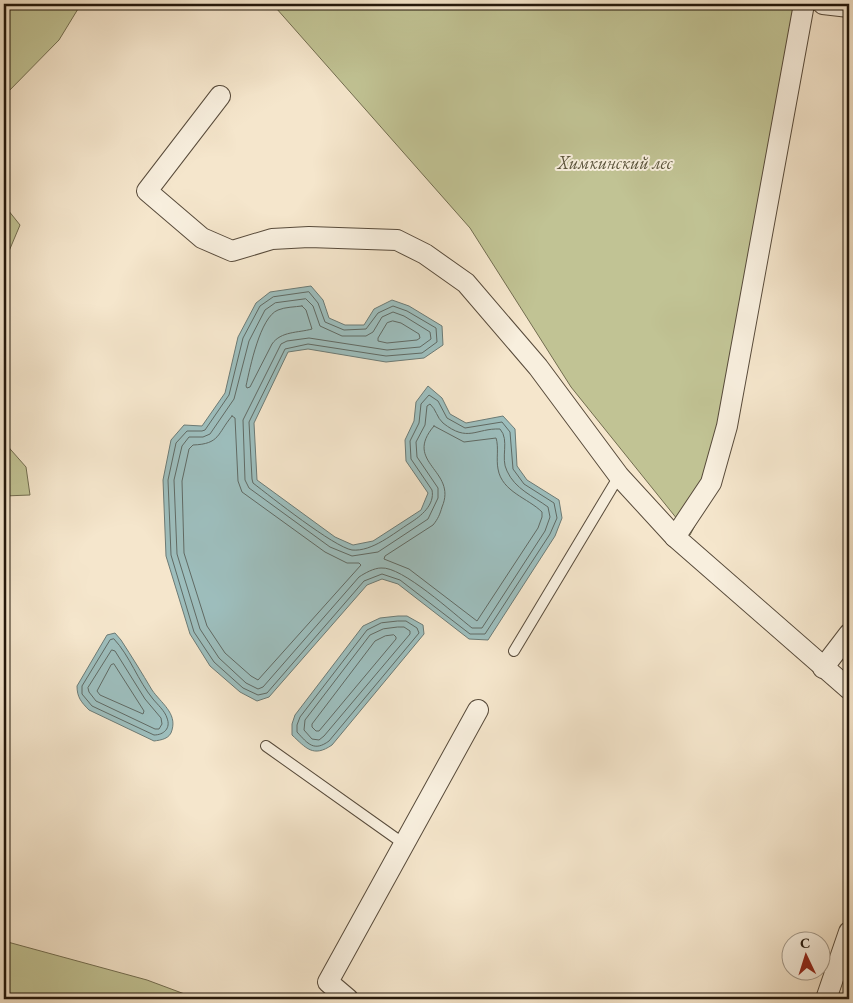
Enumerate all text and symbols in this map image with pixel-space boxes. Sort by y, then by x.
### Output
park label: Химкинский лес [556,151,673,174]
north arrow [780,930,830,980]
text: С [800,934,811,952]

